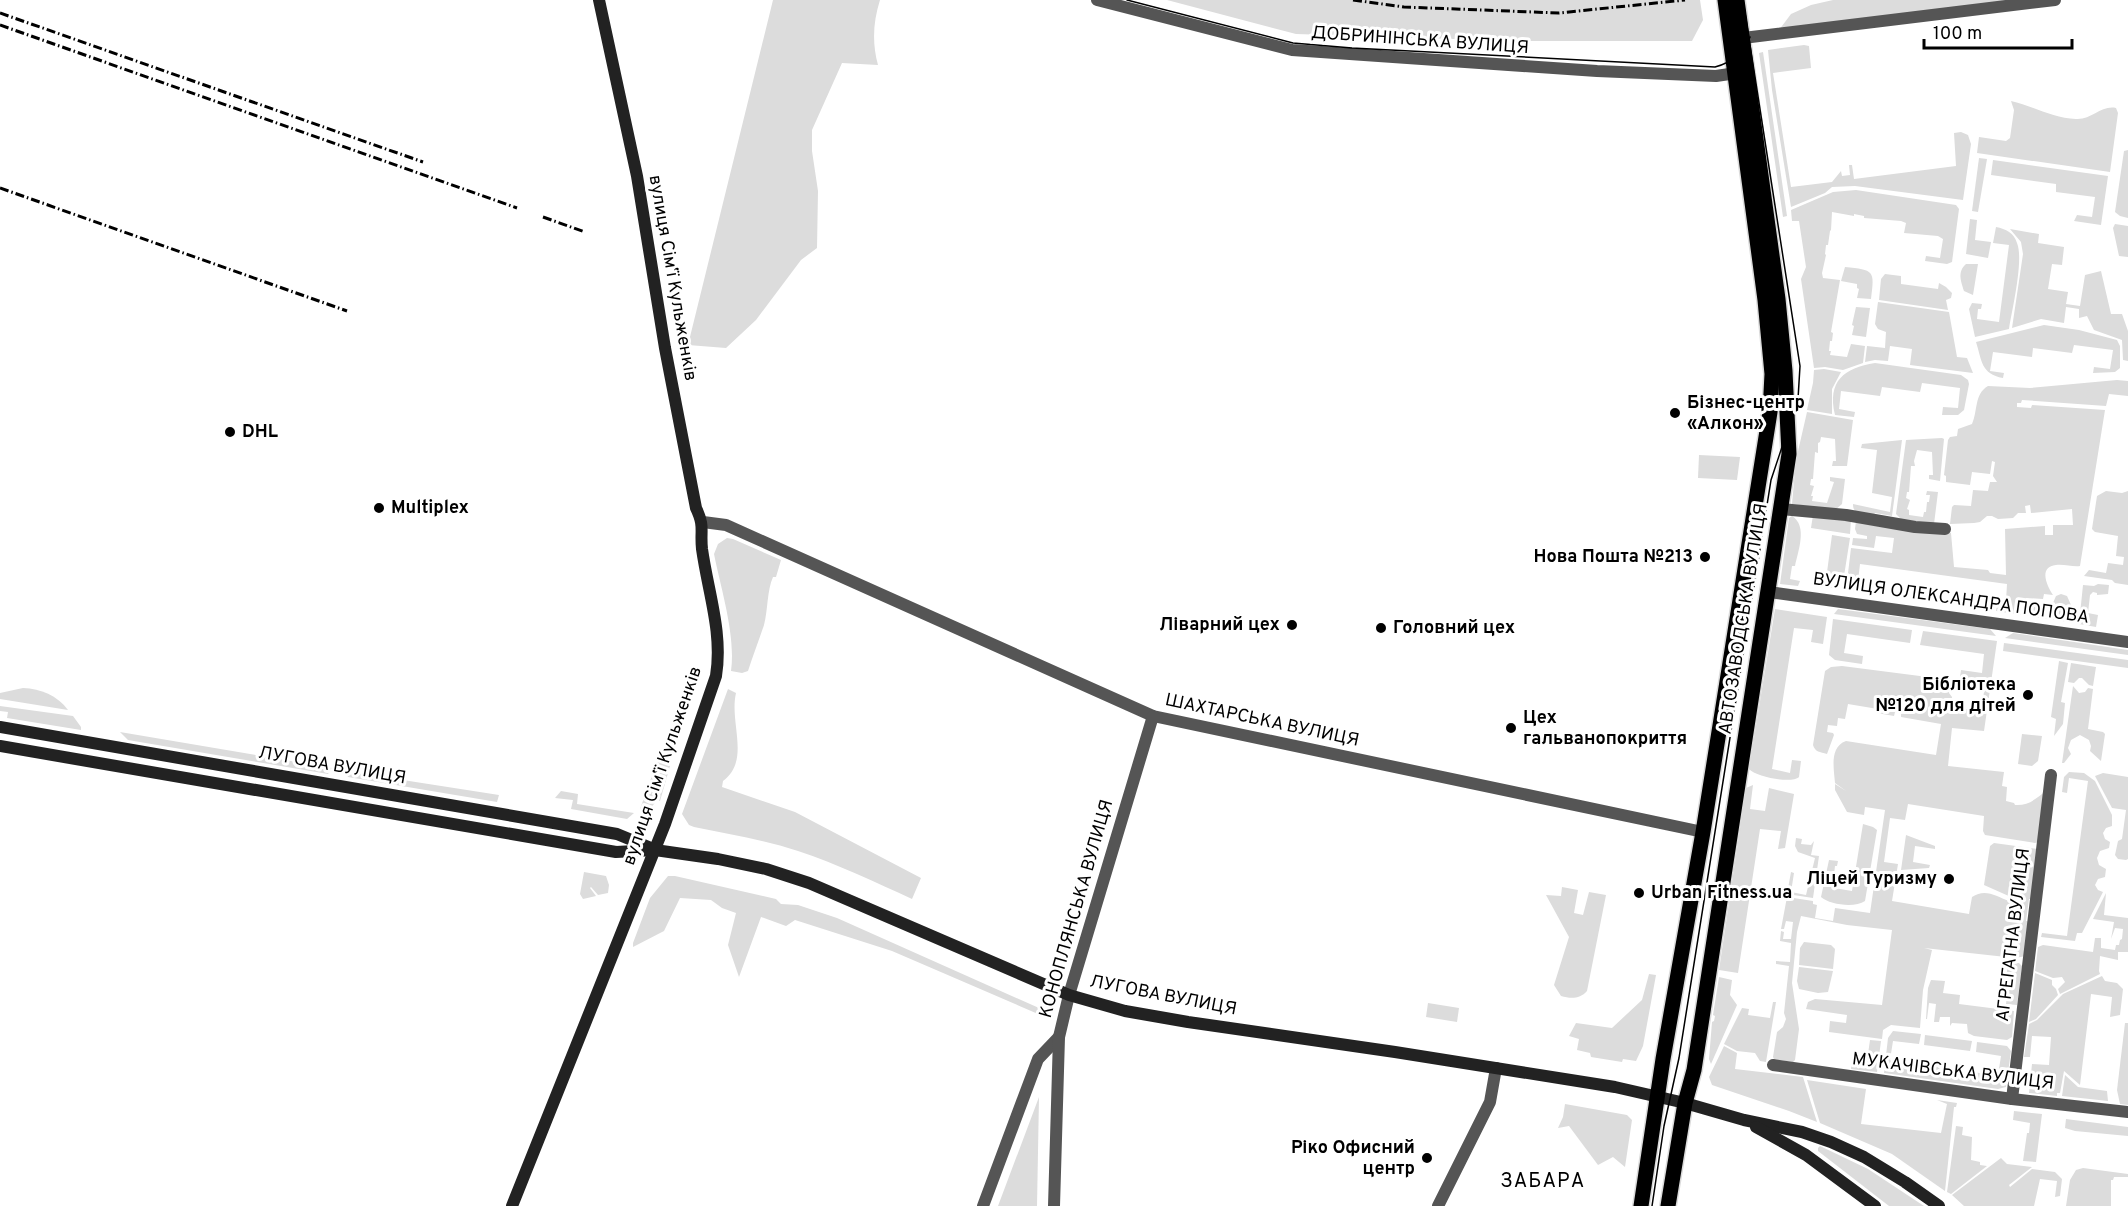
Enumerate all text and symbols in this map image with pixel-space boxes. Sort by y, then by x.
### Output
scale bar [1924,12,2072,50]
street label: ДОБРИНІНСЬКА ВУЛИЦЯ [1310,22,1530,60]
text: 100 m [1933,23,1982,46]
street label: вулиця Сімʼї Кульженків [643,173,701,383]
place label: Бізнес-центр «Алкон» [1687,392,1805,436]
marker: Бізнес-центр «Алкон» [1668,406,1682,420]
place label: DHL [242,421,278,444]
marker: DHL [223,425,237,439]
place label: Multiplex [391,497,469,520]
marker: Multiplex [372,501,386,515]
street label: АВТОЗАВОДСЬКА ВУЛИЦЯ [1714,502,1774,736]
place label: Нова Пошта №213 [1533,546,1693,569]
marker: Нова Пошта №213 [1698,550,1712,564]
street label: ВУЛИЦЯ ОЛЕКСАНДРА ПОПОВА [1811,568,2091,630]
place label: Ліварний цех [1159,614,1280,637]
place label: Головний цех [1393,617,1515,640]
marker: Ліварний цех [1285,618,1299,632]
marker: Головний цех [1374,621,1388,635]
street label: вулиця Сімʼї Кульженків [618,663,708,869]
place label: Бібліотека №120 для дітей [1875,674,2016,718]
marker: Бібліотека №120 для дітей [2021,688,2035,702]
street label: ШАХТАРСЬКА ВУЛИЦЯ [1163,689,1361,753]
place label: Цех гальванопокриття [1523,707,1687,751]
marker: Цех гальванопокриття [1504,721,1518,735]
street label: ЛУГОВА ВУЛИЦЯ [256,742,408,790]
street label: КОНОПЛЯНСЬКА ВУЛИЦЯ [1035,797,1119,1021]
street label: АГРЕГАТНА ВУЛИЦЯ [1992,847,2036,1023]
place label: Ліцей Туризму [1806,868,1937,891]
marker: Ліцей Туризму [1942,872,1956,886]
place label: Urban Fitness.ua [1651,882,1792,905]
marker: Urban Fitness.ua [1632,886,1646,900]
street label: ЛУГОВА ВУЛИЦЯ [1087,970,1239,1022]
street label: МУКАЧІВСЬКА ВУЛИЦЯ [1851,1048,2055,1096]
place label: Ріко Офисний центр [1291,1137,1415,1181]
marker: Ріко Офисний центр [1420,1151,1434,1165]
district label: ЗАБАРА [1500,1169,1586,1195]

